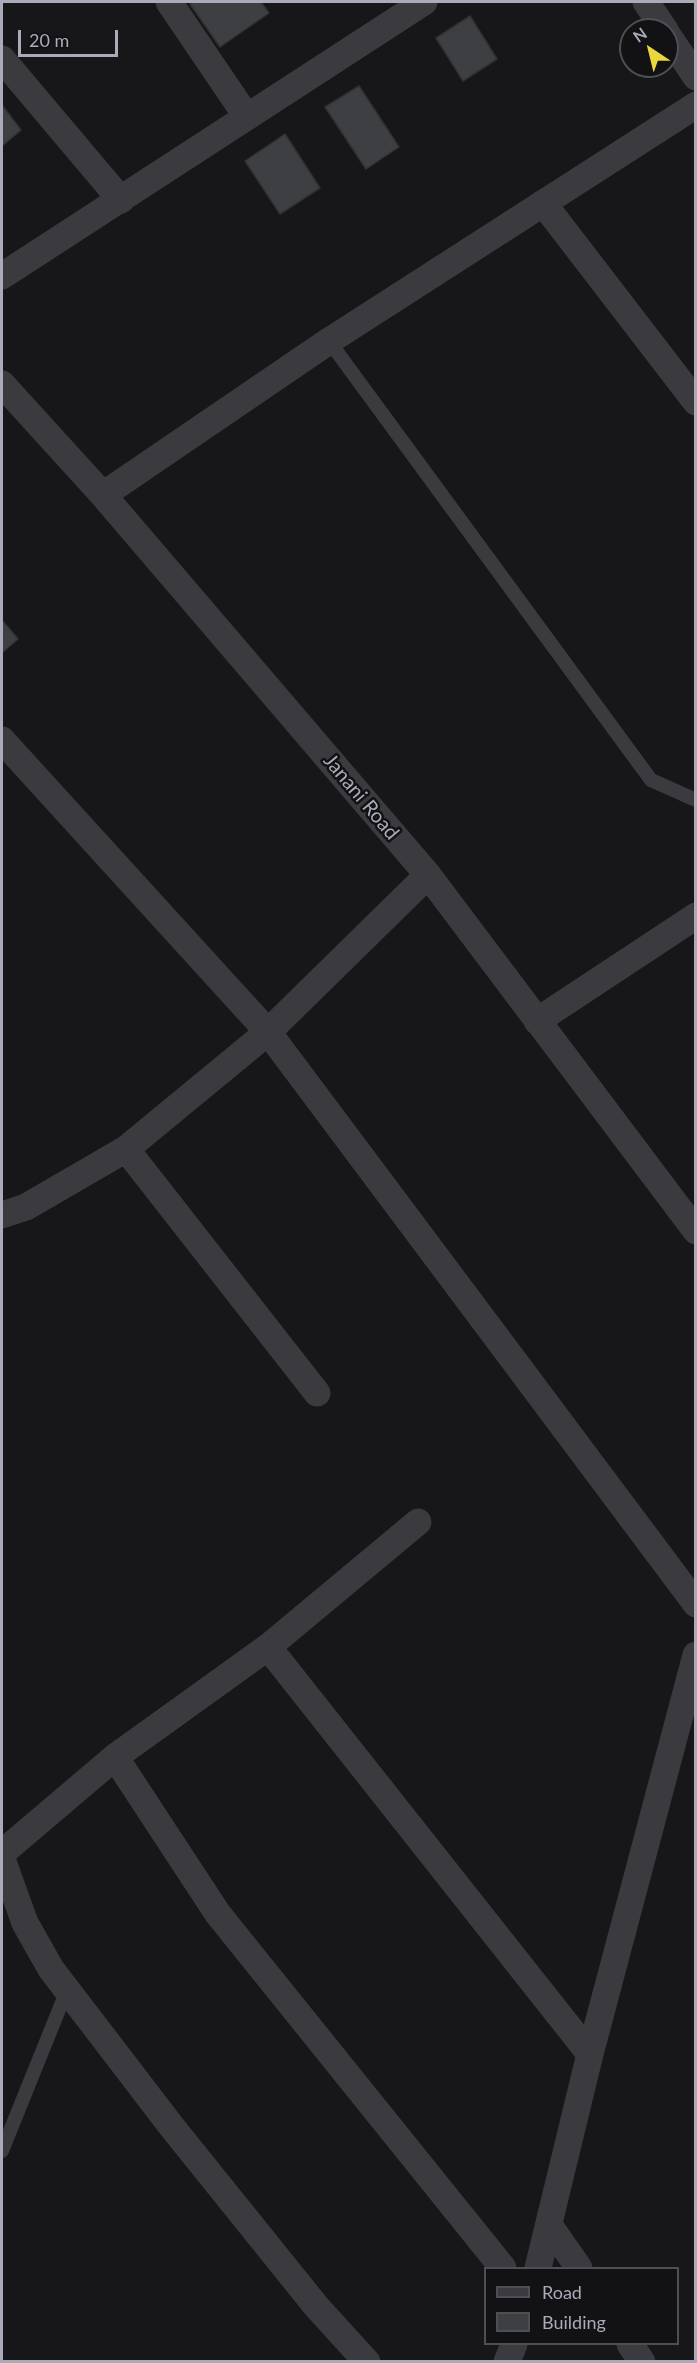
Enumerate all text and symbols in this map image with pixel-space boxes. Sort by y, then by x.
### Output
scale bar [21,18,122,56]
north arrow [619,18,679,78]
text: N [629,23,650,46]
text: 20 m [29,29,69,51]
street label: Janani Road [318,749,404,845]
legend [484,2267,679,2345]
text: Road [542,2281,582,2303]
text: Building [542,2311,606,2333]

